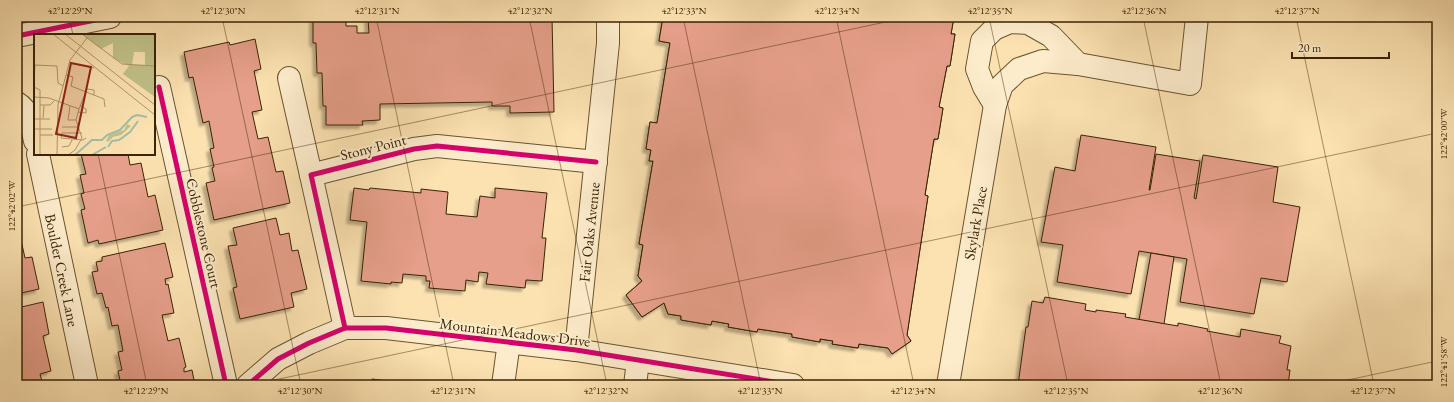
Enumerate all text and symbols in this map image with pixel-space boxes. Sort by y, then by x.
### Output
text: 42°12'29"N [48,4,93,17]
text: 42°12'30"N [201,4,246,17]
text: 42°12'31"N [355,4,400,17]
text: 42°12'32"N [508,4,553,17]
text: 42°12'33"N [662,4,707,17]
text: 42°12'34"N [815,4,860,17]
text: 42°12'35"N [968,4,1013,17]
text: 42°12'36"N [1122,4,1167,17]
text: 42°12'37"N [1275,4,1320,17]
inset map [34,34,155,155]
scale bar [1292,34,1389,60]
text: 20 m [1298,40,1322,56]
text: 122°42'00"W [1437,108,1450,159]
street label: Stony Point [338,130,408,164]
street label: Cobblestone Court [182,176,226,290]
text: 122°42'02"W [5,180,18,231]
street label: Fair Oaks Avenue [574,181,604,283]
street label: Skylark Place [959,184,991,261]
street label: Boulder Creek Lane [41,212,83,328]
street label: Mountain Meadows Drive [439,313,592,351]
text: 122°41'58"W [1437,336,1450,387]
text: 42°12'29"N [124,384,169,397]
text: 42°12'30"N [278,384,323,397]
text: 42°12'31"N [431,384,476,397]
text: 42°12'32"N [584,384,629,397]
text: 42°12'33"N [738,384,783,397]
text: 42°12'34"N [891,384,936,397]
text: 42°12'35"N [1044,384,1089,397]
text: 42°12'36"N [1198,384,1243,397]
text: 42°12'37"N [1351,384,1396,397]

